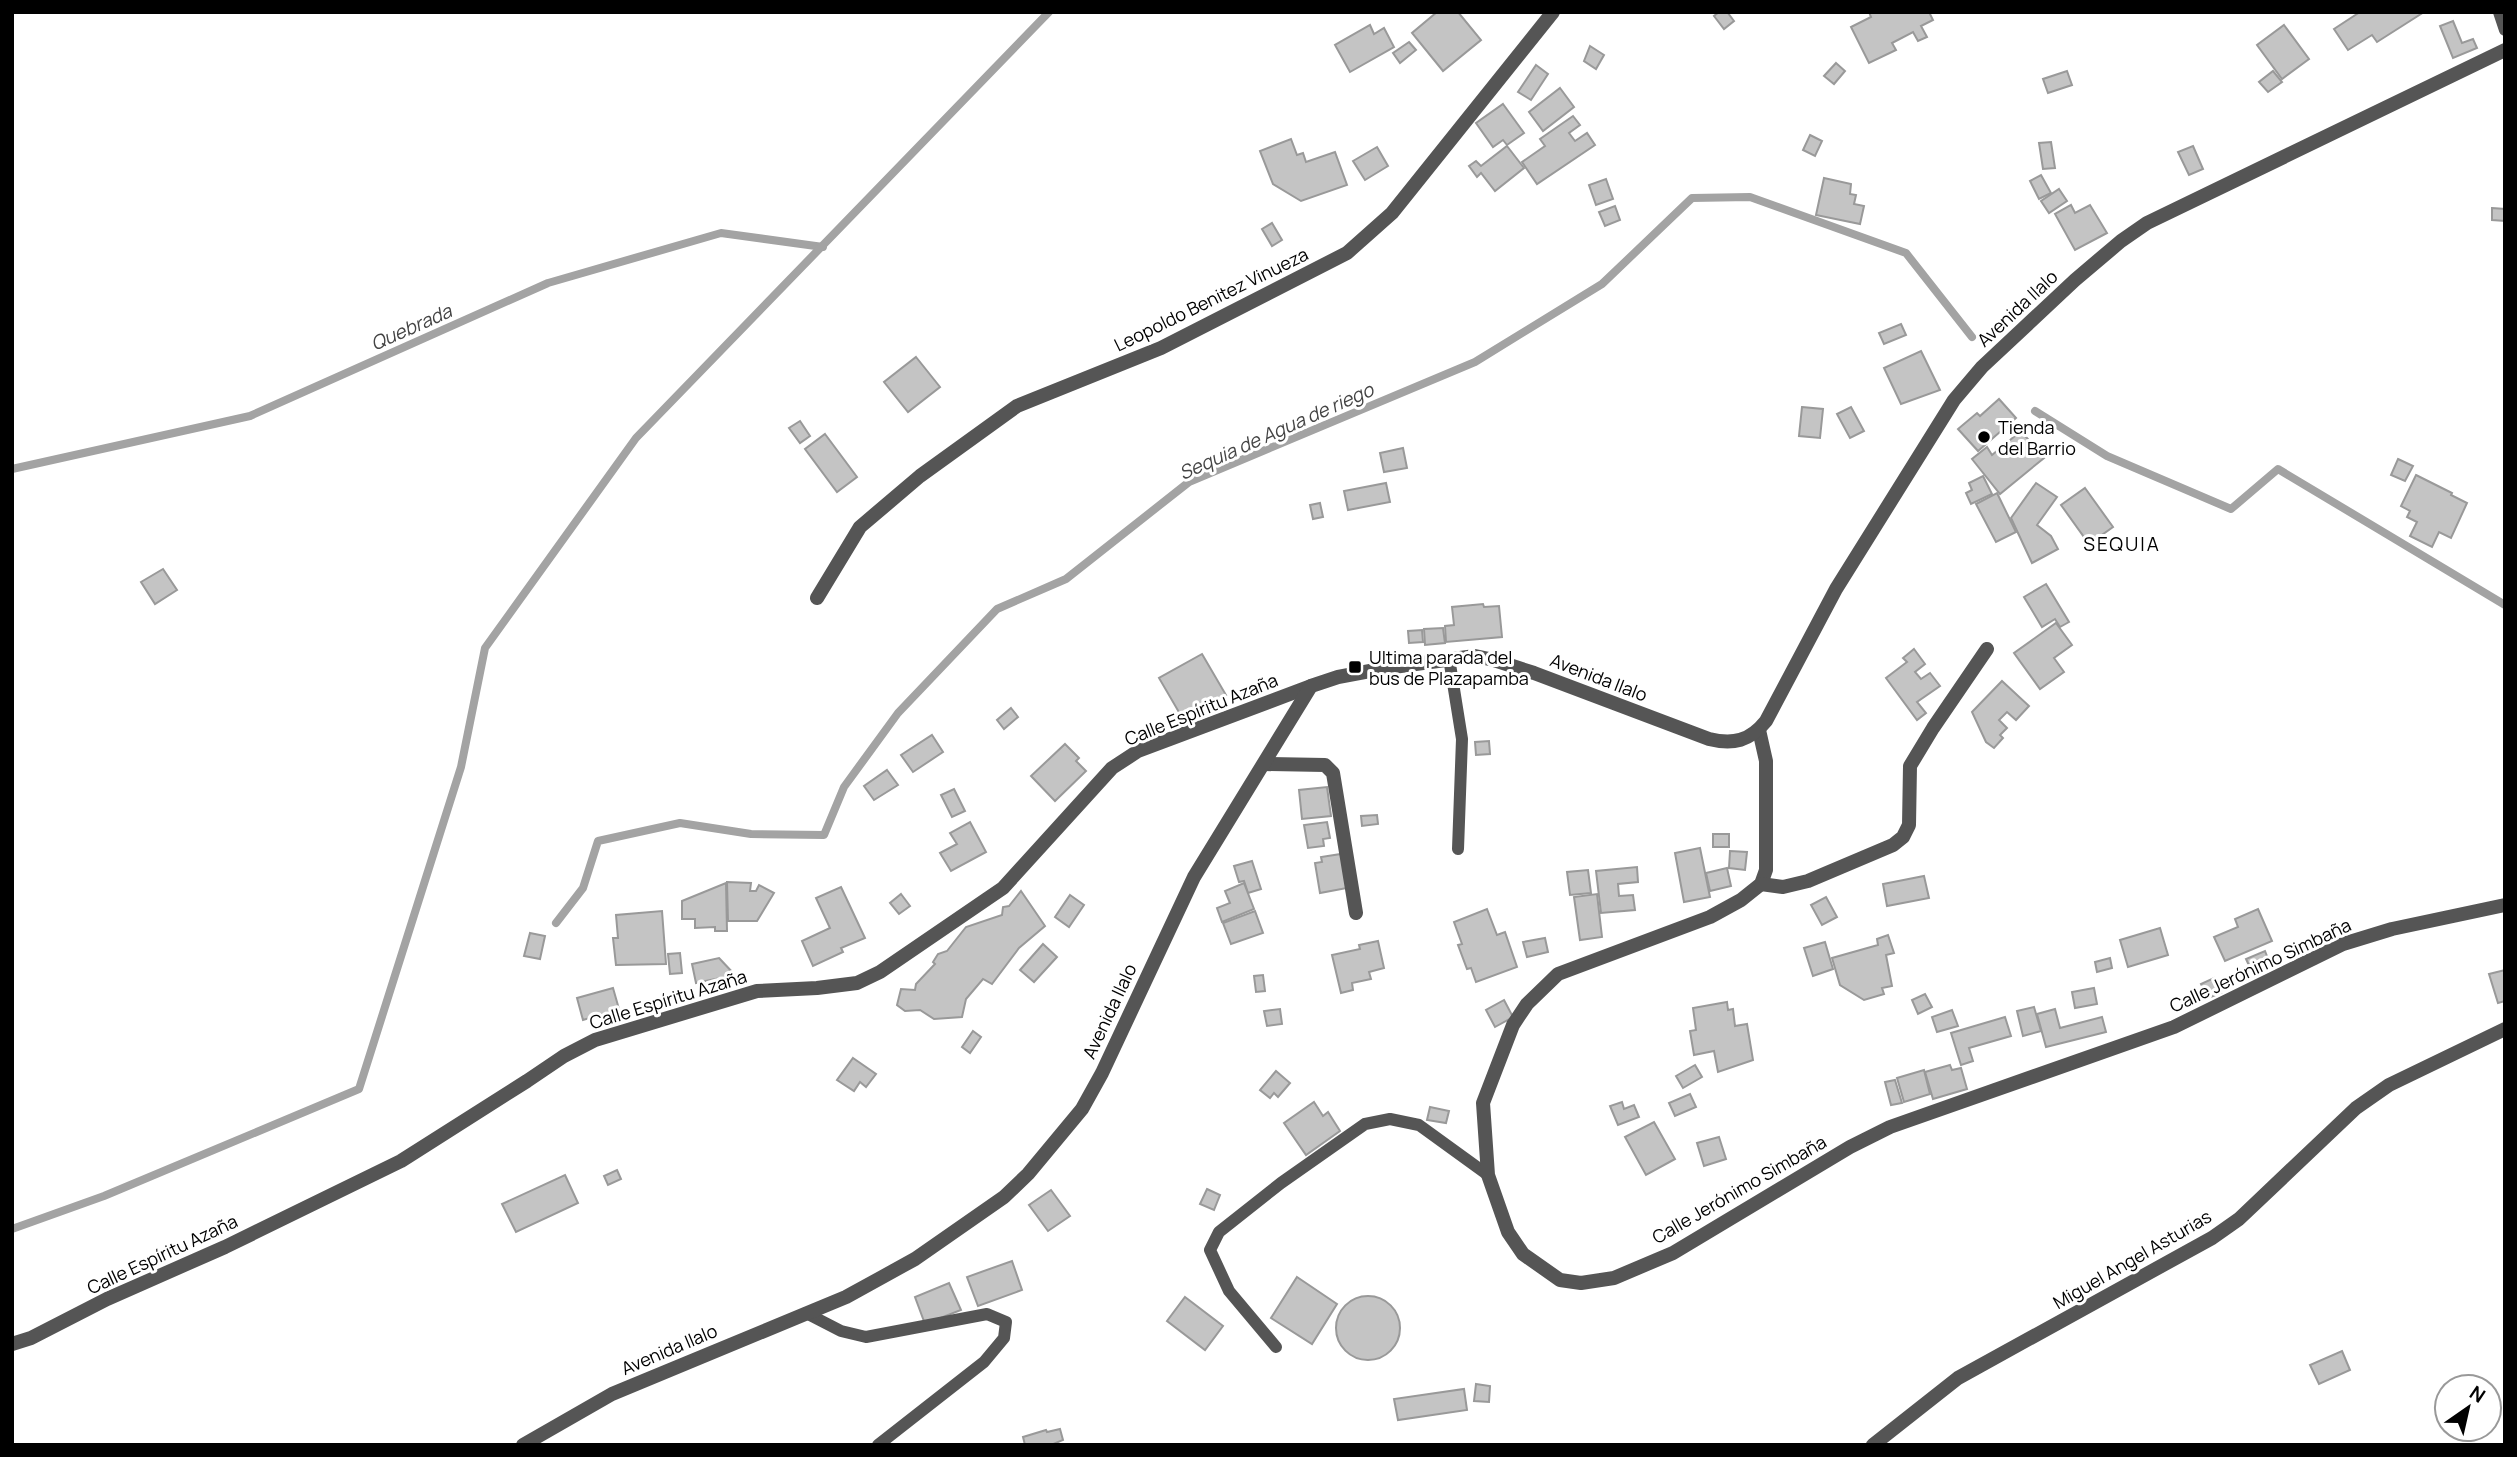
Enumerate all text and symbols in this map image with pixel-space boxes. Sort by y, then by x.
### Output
street label: Leopoldo Benitez Vinueza [1110,242,1312,356]
street label: Avenida Ilalo [1971,264,2063,352]
water label: Quebrada [366,297,457,356]
water label: Sequia de Agua de riego [1175,376,1379,486]
place label: Tienda del Barrio [1998,415,2076,460]
marker: Tienda del Barrio [1976,429,1992,445]
district label: SEQUIA [2083,531,2161,557]
place label: Ultima parada del bus de Plazapamba [1369,645,1529,690]
street label: Avenida Ilalo [1547,647,1651,707]
marker: Ultima parada del bus de Plazapamba [1347,659,1363,675]
street label: Calle Espíritu Azaña [1121,667,1281,751]
street label: Calle Jerónimo Simbaña [2165,912,2355,1018]
street label: Avenida Ilalo [1077,960,1141,1062]
street label: Calle Espíritu Azaña [586,964,750,1034]
street label: Calle Jerónimo Simbaña [1647,1129,1831,1249]
street label: Miguel Angel Asturias [2048,1204,2216,1314]
street label: Calle Espíritu Azaña [83,1209,241,1299]
street label: Avenida Ilalo [617,1318,721,1380]
north arrow [2433,1373,2503,1443]
text: N [2465,1379,2490,1409]

